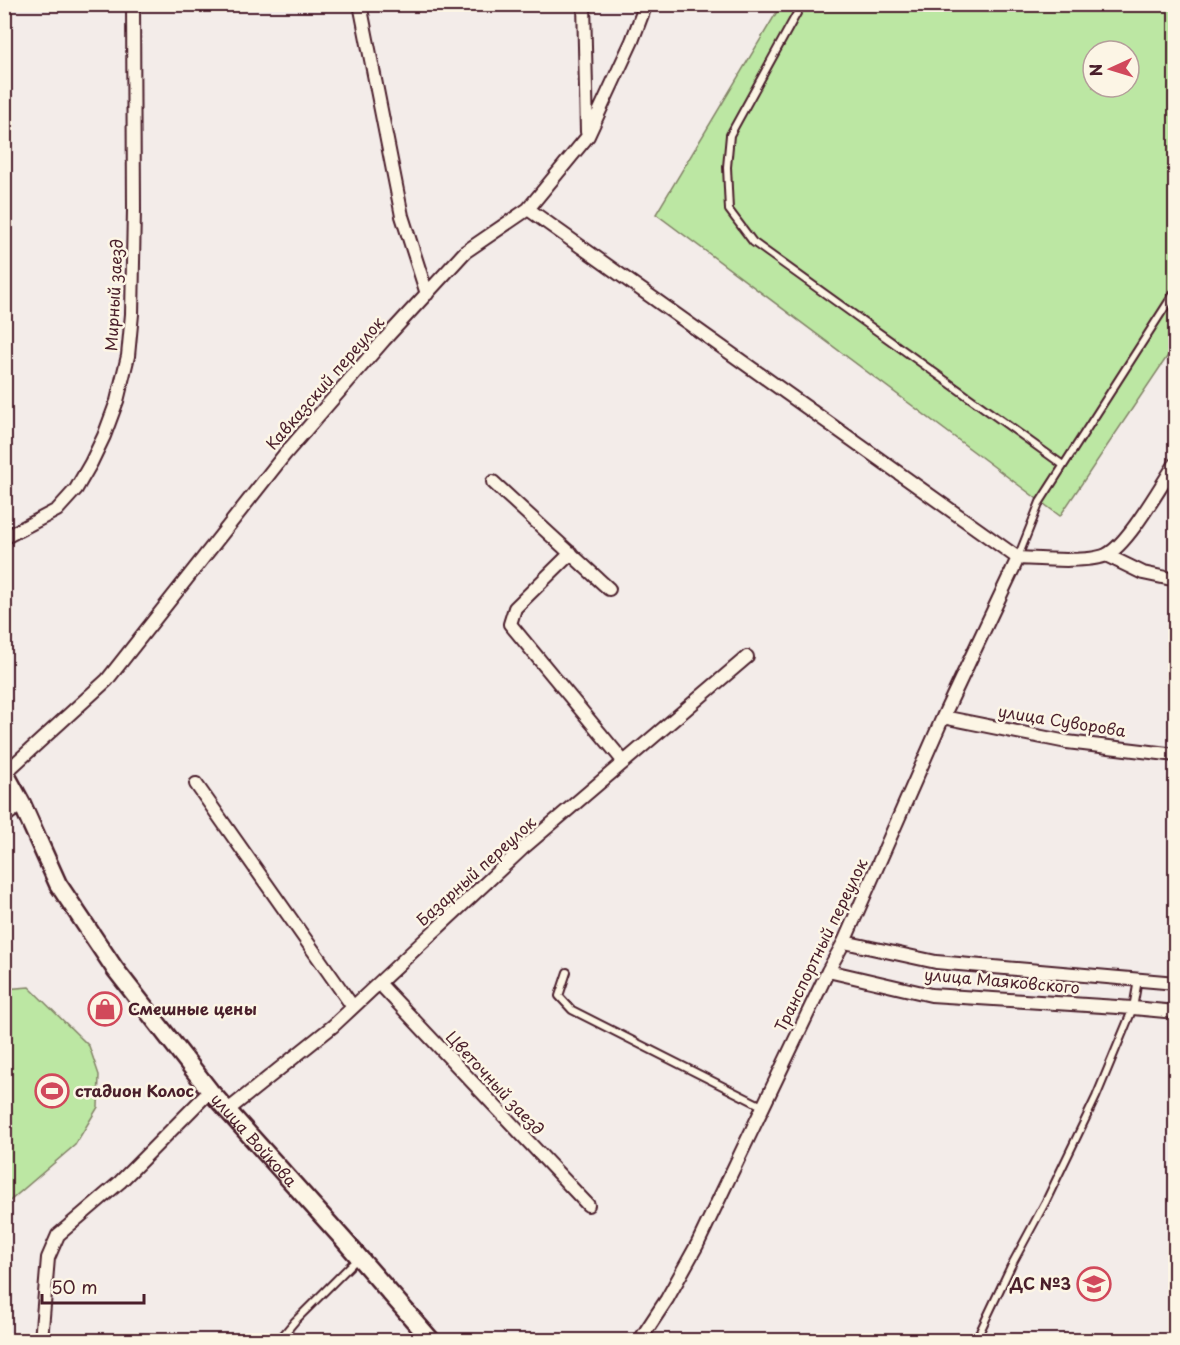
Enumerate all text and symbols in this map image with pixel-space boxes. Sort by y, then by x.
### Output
north arrow [1081,39,1141,99]
text: N [1083,63,1107,77]
street label: Мирный заезд [98,238,128,352]
street label: Кавказский переулок [259,310,389,454]
street label: улица Суворова [997,698,1128,742]
street label: Базарный переулок [410,810,541,931]
street label: Транспортный переулок [768,853,873,1035]
street label: улица Маяковского [923,961,1081,999]
shop icon: Смешные цены [87,991,123,1027]
place label: Смешные цены [128,996,257,1020]
street label: Цветочный заезд [441,1025,550,1140]
sports icon: стадион Колос [34,1073,70,1109]
place label: стадион Колос [75,1078,195,1102]
street label: улица Войкова [206,1087,303,1191]
school or university icon: ДС №3 [1076,1266,1112,1302]
scale bar [42,1267,144,1305]
place label: ДС №3 [1009,1271,1071,1295]
text: 50 m [51,1273,98,1300]

